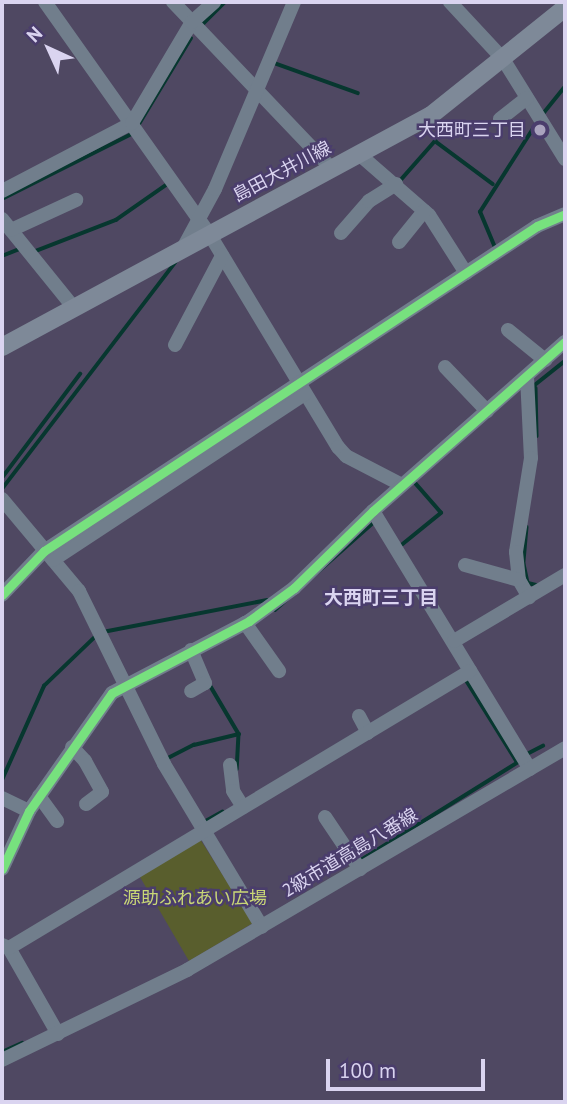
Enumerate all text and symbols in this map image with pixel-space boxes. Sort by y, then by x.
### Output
north arrow [14,14,84,84]
text: N [21,21,47,47]
place label: 大西町三丁目 [418,119,526,141]
marker: 大西町三丁目 [532,122,548,138]
street label: 島田大井川線 [229,137,335,207]
district label: 大西町三丁目 [324,587,438,609]
street label: 2級市道高島八番線 [279,804,421,902]
park label: 源助ふれあい広場 [123,887,267,909]
scale bar [329,1044,488,1088]
text: 100 m [339,1057,396,1084]

